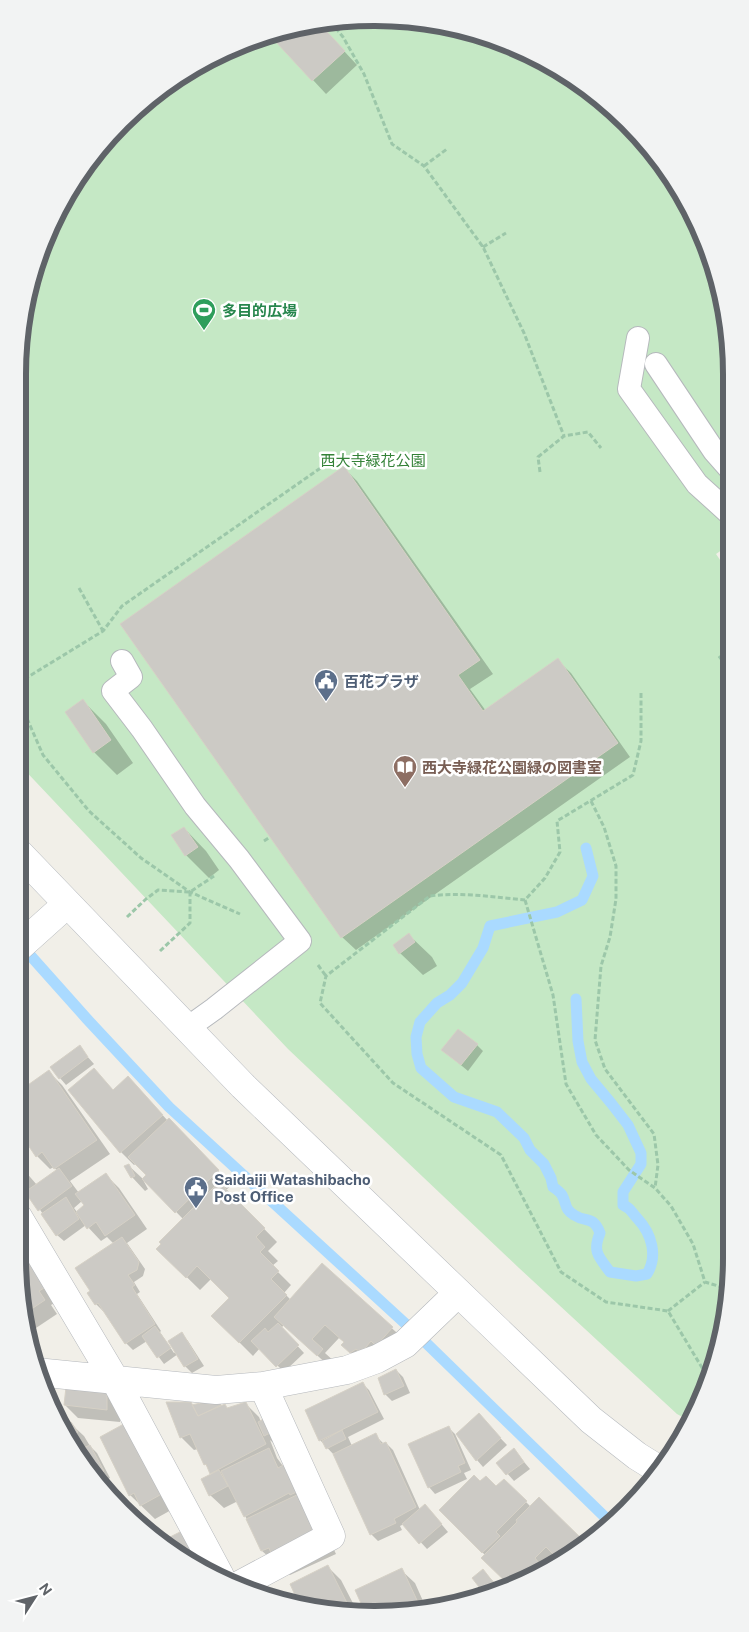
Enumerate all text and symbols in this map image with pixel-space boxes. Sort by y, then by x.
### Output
sports icon: 多目的広場 [191,297,217,331]
place label: 多目的広場 [222,302,297,319]
park label: 西大寺緑花公園 [320,452,426,469]
public building icon: 百花プラザ [313,668,339,702]
place label: 百花プラザ [344,673,419,690]
library icon: 西大寺緑花公園緑の図書室 [392,754,418,788]
place label: 西大寺緑花公園緑の図書室 [422,759,602,776]
place label: Saidaiji Watashibacho Post Office [214,1171,371,1205]
public building icon: Saidaiji Watashibacho Post Office [183,1175,209,1209]
north arrow [10,1572,60,1622]
text: N [36,1580,55,1598]

